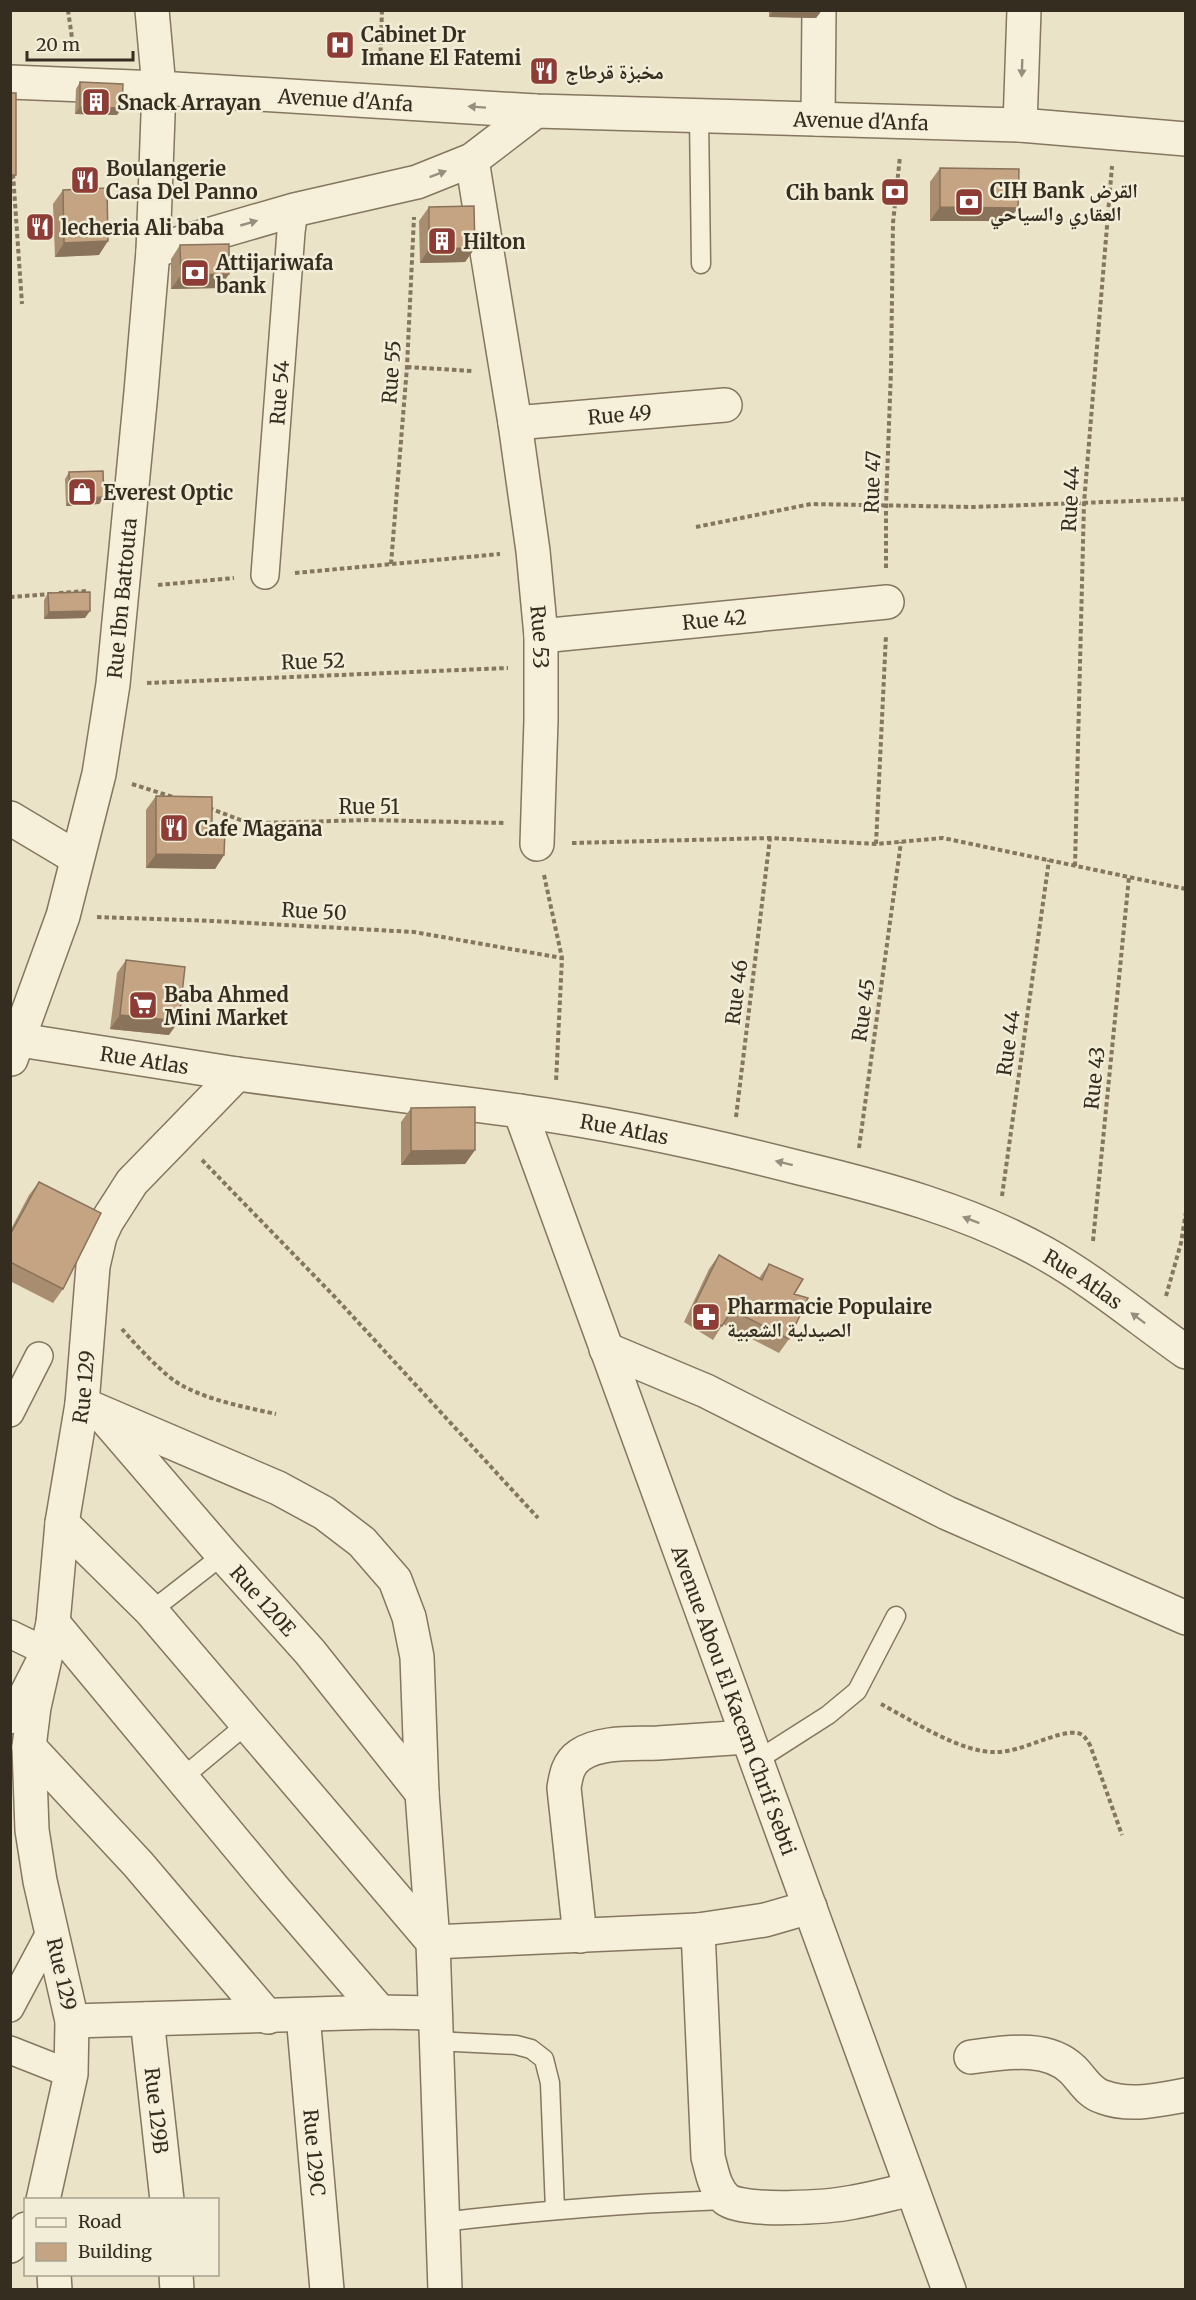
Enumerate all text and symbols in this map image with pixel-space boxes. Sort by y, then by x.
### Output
place label: Cabinet Dr Imane El Fatemi [361,22,521,70]
scale bar [27,24,134,62]
hospital icon: Cabinet Dr Imane El Fatemi [324,29,356,61]
text: 20 m [36,33,80,56]
restaurant icon: مخبزة قرطاج [528,55,560,87]
one-way arrow [1017,58,1027,77]
place label: مخبزة قرطاج [565,59,664,85]
street label: Avenue d'Anfa [276,83,414,116]
building icon: Snack Arrayan [80,86,112,118]
place label: Snack Arrayan [117,90,262,115]
one-way arrow [468,102,487,112]
street label: Avenue d'Anfa [792,106,929,135]
place label: Boulangerie Casa Del Panno [106,156,258,204]
restaurant icon: Boulangerie Casa Del Panno [69,164,101,196]
one-way arrow [429,168,447,178]
bank icon: Cih bank [879,176,911,208]
place label: CIH Bank القرض العقاري والسياحي [990,178,1138,229]
place label: Cih bank [786,180,874,205]
bank icon: CIH Bank القرض العقاري والسياحي [953,186,985,218]
restaurant icon: lecheria Ali baba [24,211,56,243]
place label: lecheria Ali baba [61,215,224,240]
one-way arrow [240,218,258,227]
building icon: Hilton [426,225,458,257]
place label: Hilton [463,229,526,254]
place label: Attijariwafa bank [215,250,334,298]
bank icon: Attijariwafa bank [179,257,211,289]
street label: Rue 55 [376,339,406,405]
street label: Rue 54 [264,359,294,426]
street label: Rue 49 [586,399,653,429]
street label: Rue 47 [858,450,886,514]
street label: Rue 44 [1056,465,1084,533]
shop icon: Everest Optic [66,476,98,508]
place label: Everest Optic [103,480,233,505]
street label: Rue Ibn Battouta [101,516,141,680]
street label: Rue 42 [681,603,747,635]
street label: Rue 53 [526,604,554,669]
street label: Rue 52 [281,647,345,675]
street label: Rue 51 [338,794,400,819]
restaurant icon: Cafe Magana [158,812,190,844]
place label: Cafe Magana [195,816,322,841]
street label: Rue 50 [281,897,347,925]
street label: Rue 46 [720,958,752,1026]
street label: Rue 45 [846,977,880,1043]
place label: Baba Ahmed Mini Market [164,982,289,1030]
supermarket icon: Baba Ahmed Mini Market [127,989,159,1021]
street label: Rue 44 [991,1009,1025,1077]
street label: Rue Atlas [98,1040,191,1079]
street label: Rue 43 [1078,1045,1110,1111]
street label: Rue Atlas [578,1108,671,1149]
one-way arrow [775,1158,793,1168]
one-way arrow [962,1214,980,1224]
street label: Rue Atlas [1039,1243,1128,1314]
place label: Pharmacie Populaire الصيدلية الشعبية [727,1294,932,1342]
pharmacy icon: Pharmacie Populaire الصيدلية الشعبية [690,1301,722,1333]
one-way arrow [1131,1312,1146,1324]
street label: Rue 129 [66,1349,99,1425]
street label: Avenue Abou El Kacem Chrif Sebti [666,1541,802,1858]
street label: Rue 120E [225,1560,302,1641]
street label: Rue 129 [42,1935,82,2013]
street label: Rue 129B [140,2066,174,2155]
street label: Rue 129C [299,2108,331,2197]
legend [24,2198,219,2276]
text: Road [78,2210,122,2233]
text: Building [78,2240,152,2263]

